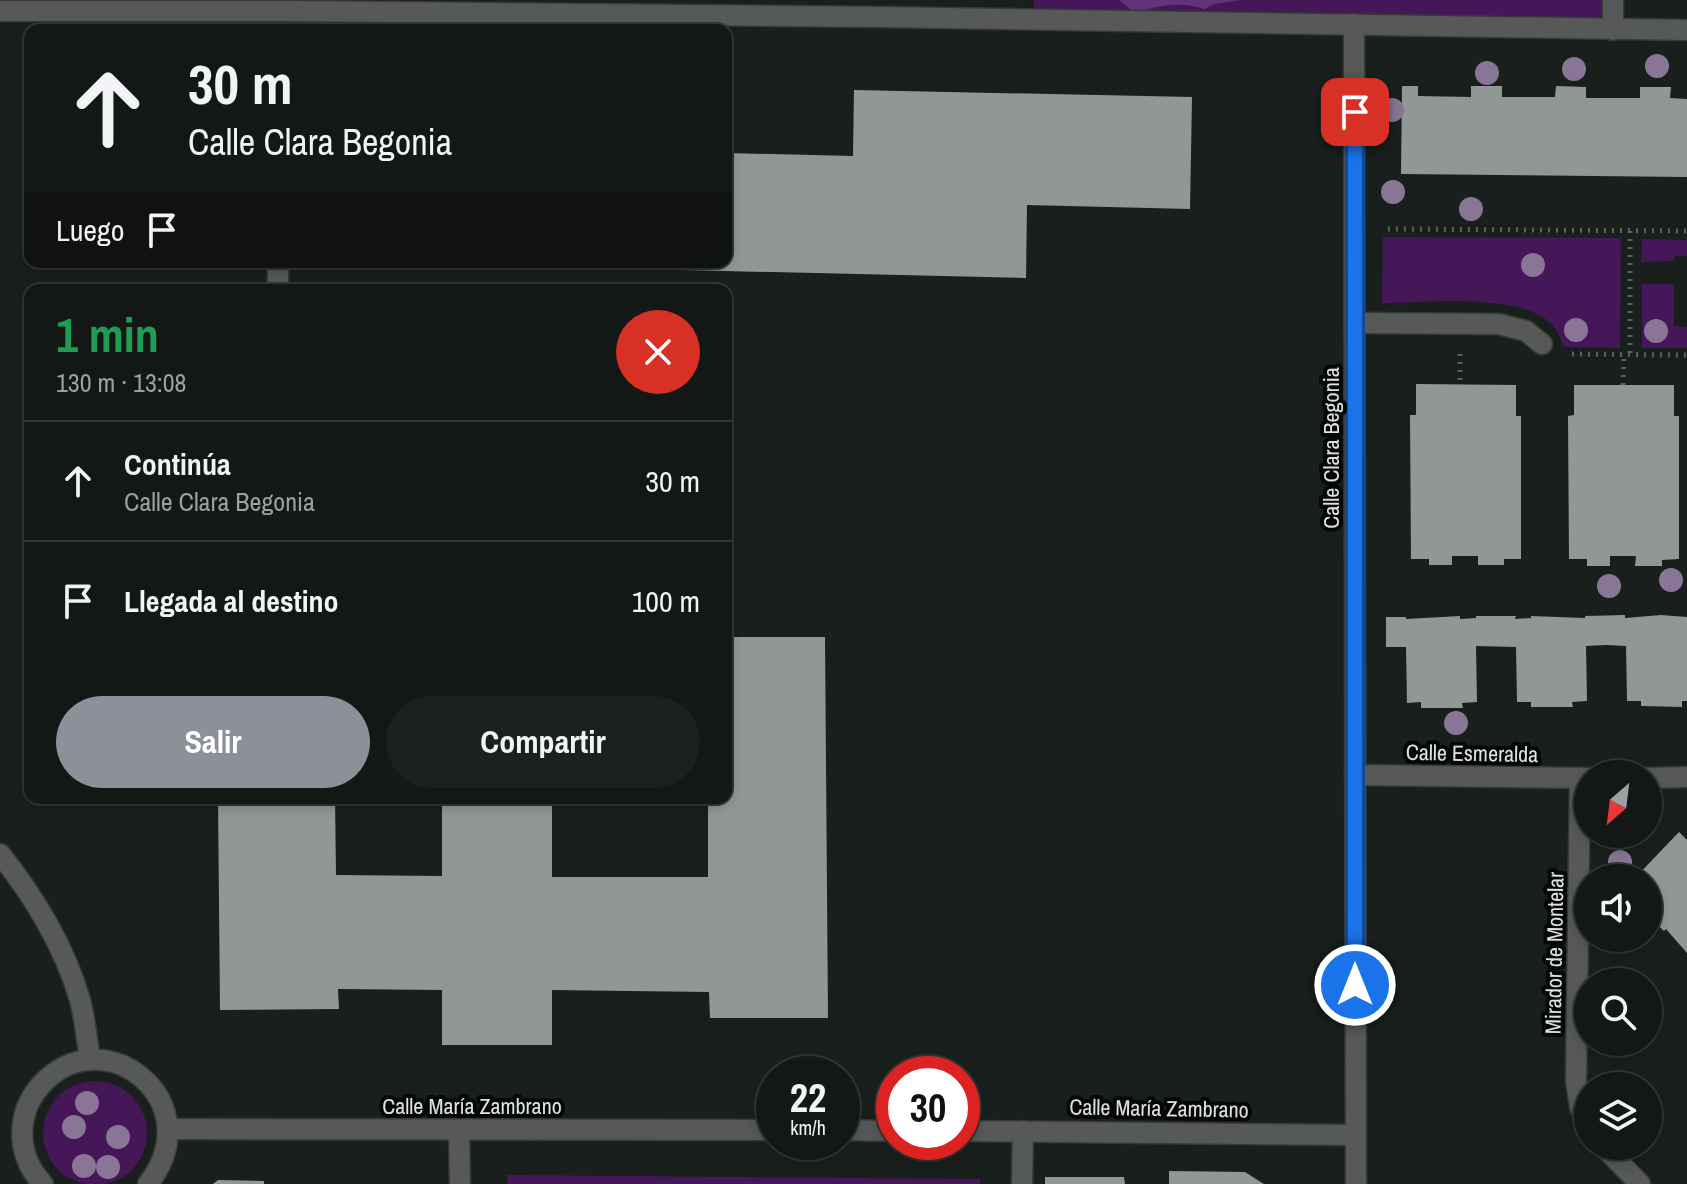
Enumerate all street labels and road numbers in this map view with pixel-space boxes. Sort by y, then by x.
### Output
street label: Calle Clara Begonia [1316,367,1346,529]
street label: Calle Esmeralda [1406,737,1538,769]
street label: Mirador de Montelar [1538,872,1570,1034]
street label: Calle María Zambrano [382,1091,562,1121]
street label: Calle María Zambrano [1069,1091,1249,1125]

